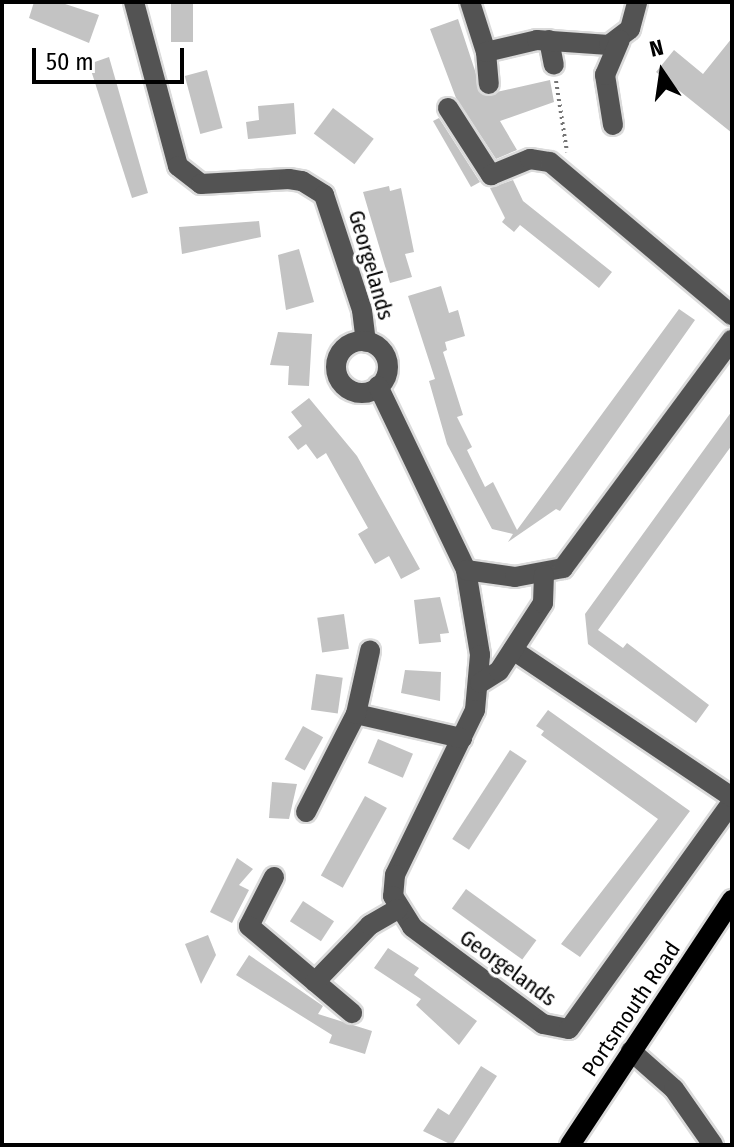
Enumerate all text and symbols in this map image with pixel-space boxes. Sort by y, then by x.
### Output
scale bar [36,32,188,82]
north arrow [622,32,702,112]
text: N [647,33,666,63]
text: 50 m [46,48,94,76]
street label: Georgelands [343,207,399,323]
street label: Georgelands [455,924,561,1012]
street label: Portsmouth Road [576,937,686,1081]

